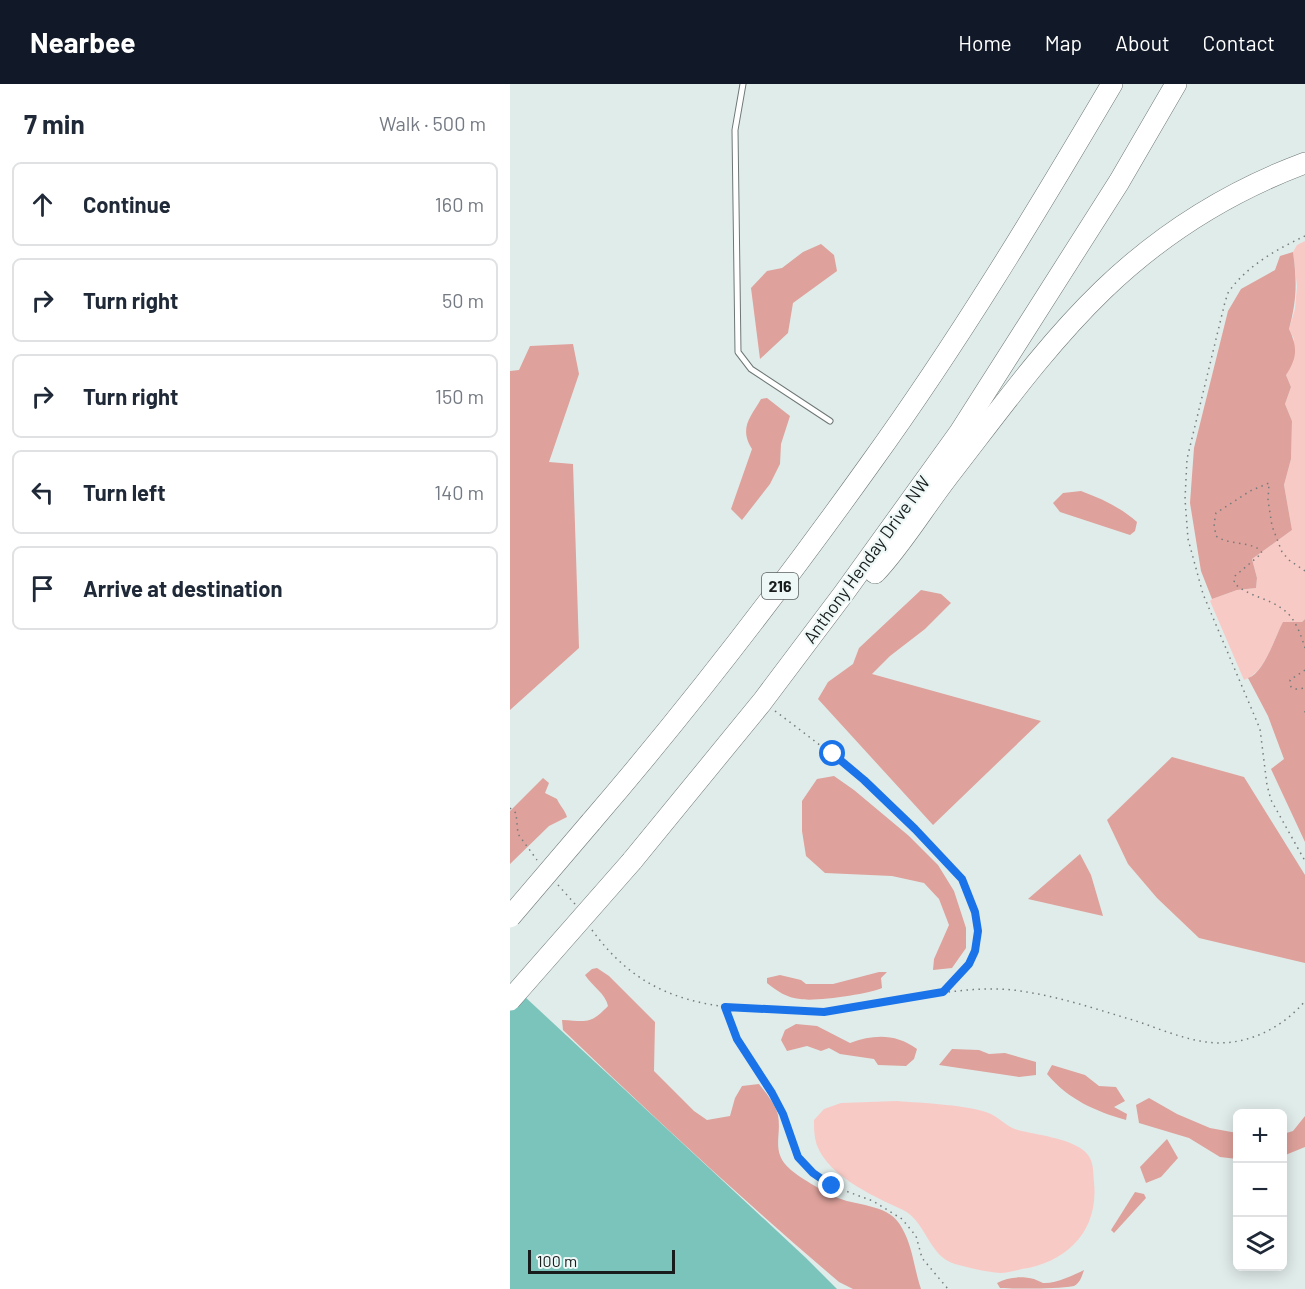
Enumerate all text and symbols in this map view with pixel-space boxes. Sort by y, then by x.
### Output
text: Nearbee [30,25,136,59]
text: Home [958,30,1012,55]
text: Map [1045,30,1082,55]
text: About [1115,30,1170,55]
text: Contact [1203,30,1275,55]
text: 7 min [24,108,85,139]
text: Walk · 500 m [379,111,486,135]
icon: ahead [26,188,59,221]
text: Continue [83,191,171,217]
text: 160 m [435,192,484,216]
icon: right [26,284,59,317]
text: Turn right [83,287,178,313]
text: 50 m [442,288,484,312]
icon: right [26,380,59,413]
text: Turn right [83,383,178,409]
text: 150 m [435,384,484,408]
street label: Anthony Henday Drive NW [798,471,934,647]
icon: left [26,476,59,509]
text: Turn left [83,479,166,505]
text: 140 m [434,480,484,504]
icon: arrive [26,572,59,605]
road number: 216 [762,573,798,599]
text: Arrive at destination [83,575,282,601]
route start [819,740,845,766]
map controls [1233,1109,1287,1271]
button: + [1233,1109,1287,1163]
button: − [1233,1163,1287,1217]
route end [818,1172,844,1198]
button: layers [1233,1217,1287,1271]
scale bar [528,1247,675,1274]
text: 100 m [537,1251,577,1270]

